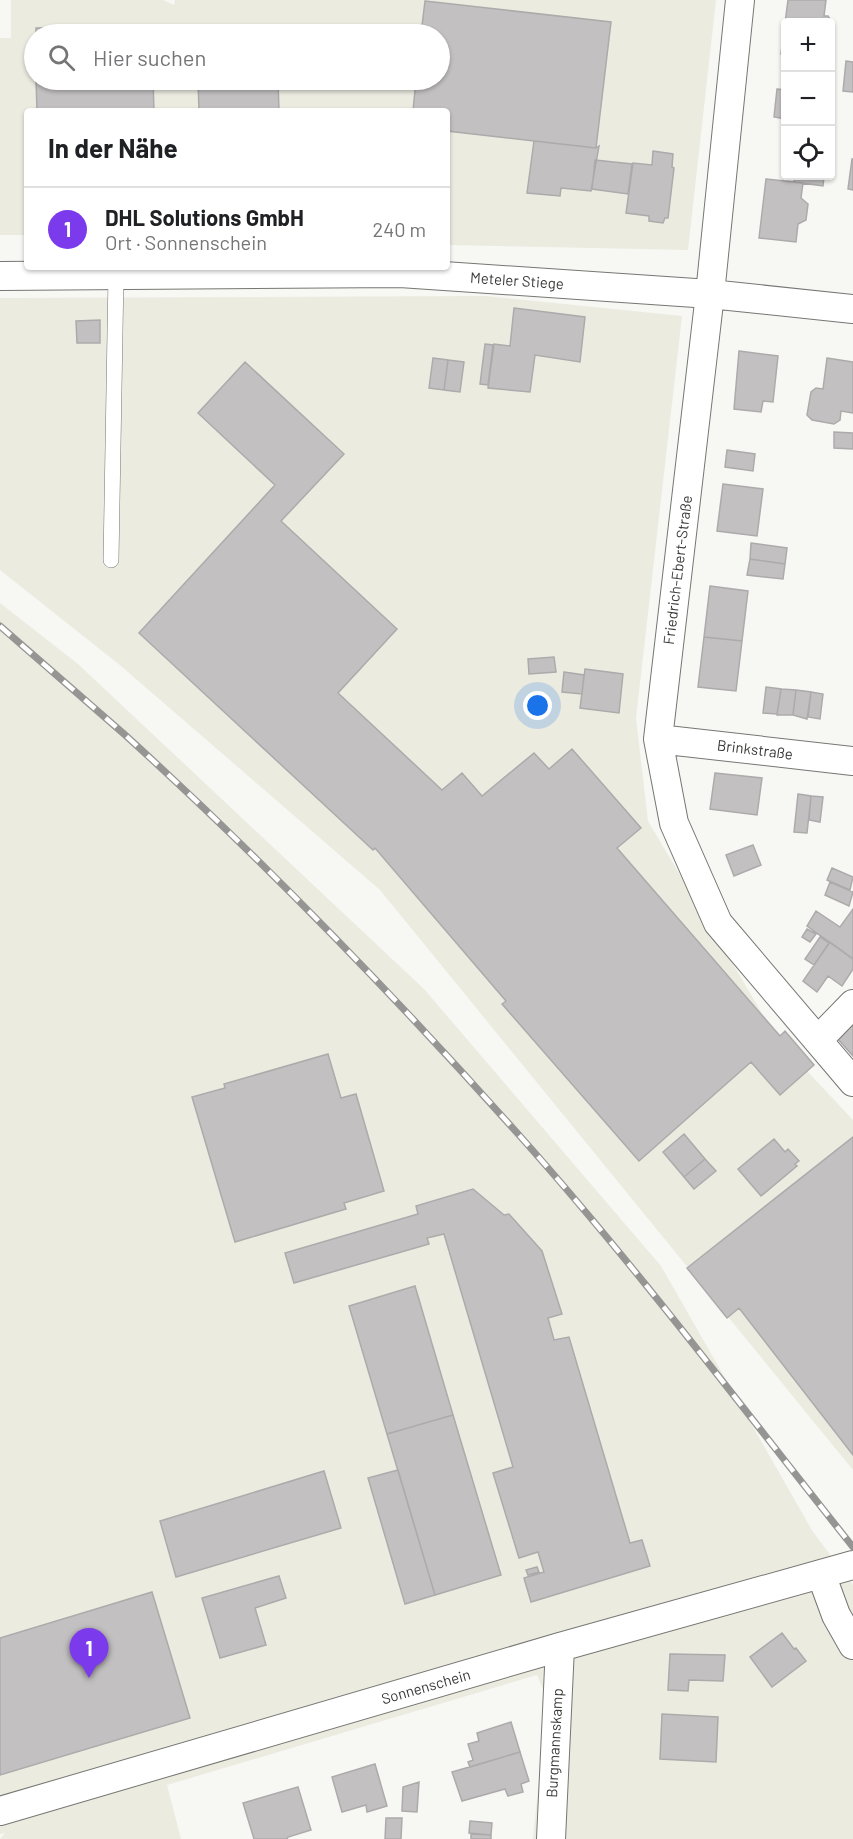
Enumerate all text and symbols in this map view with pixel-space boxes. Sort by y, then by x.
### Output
map controls [781,18,835,180]
button: + [781,18,835,72]
search box [24,24,450,90]
icon: search [45,41,78,74]
text: Hier suchen [93,44,206,70]
button: − [781,72,835,126]
button: locate [781,126,835,180]
text: In der Nähe [48,132,178,163]
text: DHL Solutions GmbH [105,204,304,230]
text: 1 [64,217,71,241]
text: 240 m [372,217,426,241]
text: Ort · Sonnenschein [105,230,267,254]
street label: Meteler Stiege [470,268,564,292]
street label: Friedrich-Ebert-Straße [659,494,695,646]
your location [523,691,552,720]
street label: Brinkstraße [716,735,794,763]
pin: 1 [70,1628,109,1678]
street label: Sonnenschein [379,1665,472,1707]
street label: Burgmannskamp [542,1688,566,1798]

